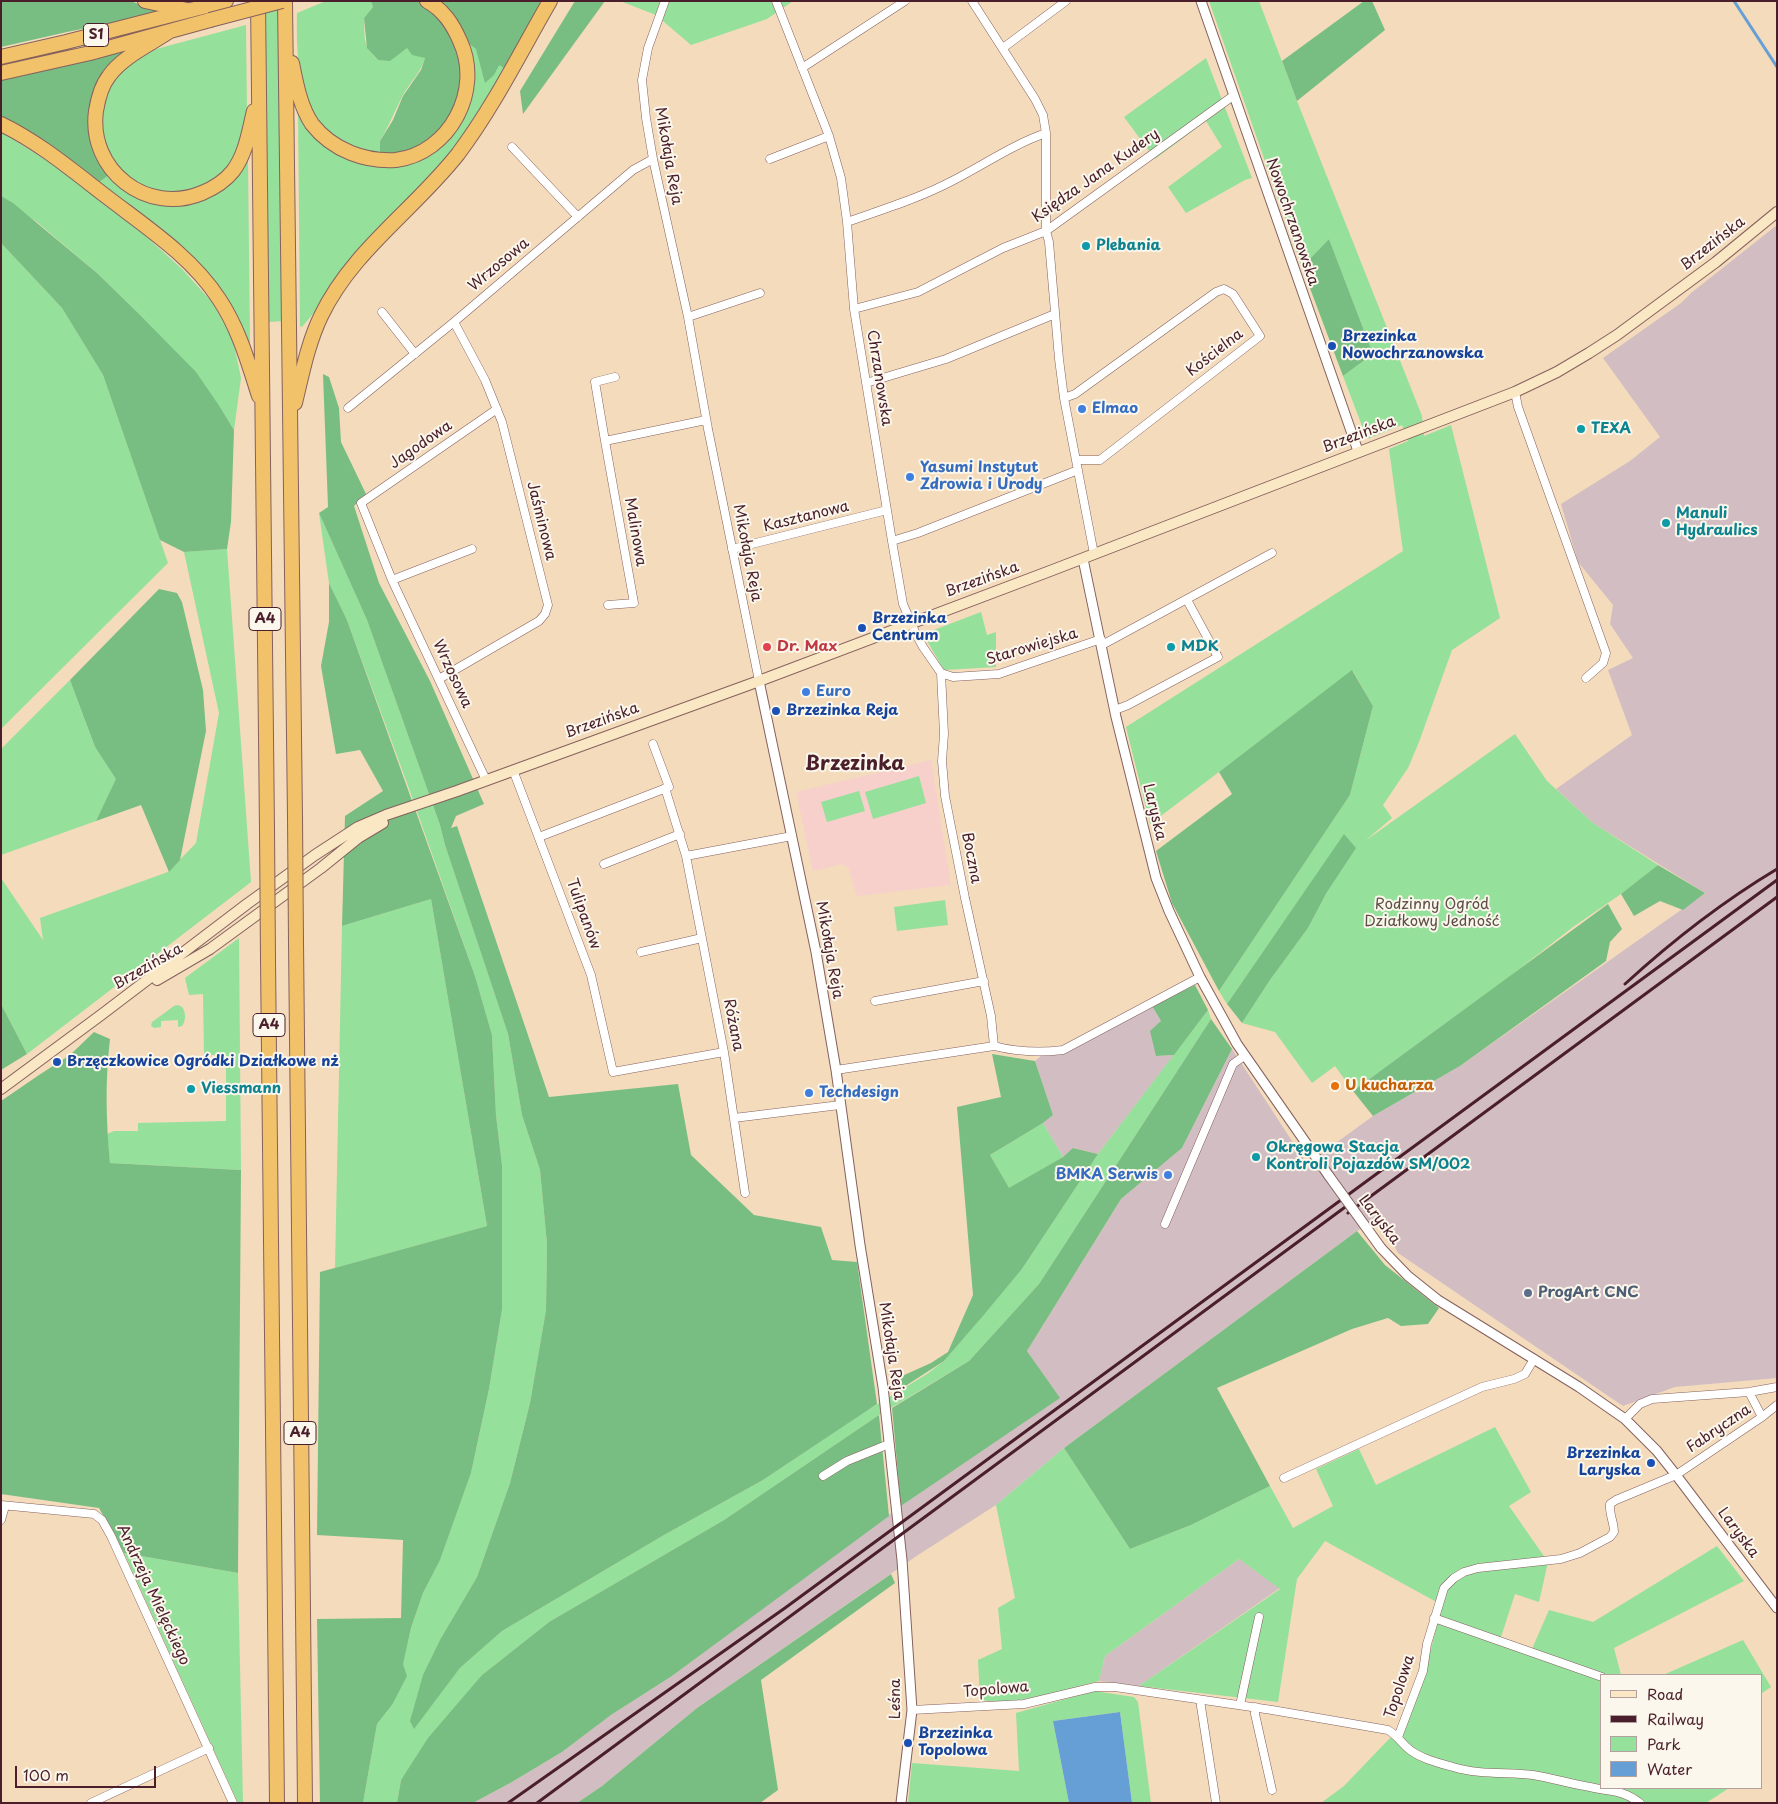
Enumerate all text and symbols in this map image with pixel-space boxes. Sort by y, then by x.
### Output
road number: S1 [84,24,108,46]
street label: Mikołaja Reja [651,106,685,206]
street label: Księdza Jana Kudery [1029,125,1163,227]
street label: Nowochrzanowska [1262,156,1322,288]
street label: Brzezińska [1677,213,1749,275]
street label: Wrzosowa [465,235,533,295]
place label: Plebania [1096,237,1161,255]
marker: Plebania [1080,240,1092,252]
street label: Kościelna [1183,325,1247,381]
place label: Brzezinka Nowochrzanowska [1342,328,1484,363]
street label: Chrzanowska [863,329,895,427]
marker: Brzezinka Nowochrzanowska [1326,340,1338,352]
place label: Elmao [1092,400,1138,418]
marker: Elmao [1076,403,1088,415]
street label: Brzezińska [1320,413,1398,457]
street label: Jagodowa [386,417,456,473]
place label: TEXA [1591,420,1631,438]
marker: TEXA [1575,423,1587,435]
place label: Yasumi Instytut Zdrowia i Urody [920,459,1042,494]
marker: Yasumi Instytut Zdrowia i Urody [904,471,916,483]
street label: Jaśminowa [523,480,559,562]
street label: Malinowa [620,496,650,568]
street label: Kasztanowa [761,498,851,536]
street label: Mikołaja Reja [729,503,765,603]
place label: Manuli Hydraulics [1676,505,1758,540]
marker: Manuli Hydraulics [1660,517,1672,529]
street label: Brzezińska [943,558,1021,602]
road number: A4 [249,608,281,630]
place label: Brzezinka Centrum [872,610,947,645]
marker: Brzezinka Centrum [856,622,868,634]
street label: Starowiejska [984,625,1080,669]
street label: Wrzosowa [428,637,476,711]
place label: Dr. Max [777,638,837,656]
place label: MDK [1181,638,1219,656]
marker: Dr. Max [761,641,773,653]
marker: MDK [1165,641,1177,653]
place label: Euro [816,683,851,701]
marker: Euro [800,686,812,698]
street label: Brzezińska [563,699,641,743]
place label: Brzezinka Reja [786,702,898,720]
marker: Brzezinka Reja [770,705,782,717]
district label: Brzezinka [805,752,905,776]
street label: Laryska [1138,782,1170,842]
street label: Boczna [957,831,985,885]
street label: Tulipanów [562,876,604,952]
park label: Rodzinny Ogród Działkowy Jedność [1364,896,1500,931]
street label: Mikołaja Reja [812,900,846,1000]
street label: Brzezińska [110,940,186,994]
street label: Różana [719,997,747,1053]
road number: A4 [253,1014,285,1036]
place label: Brzęczkowice Ogródki Działkowe nż [67,1053,339,1071]
marker: Brzęczkowice Ogródki Działkowe nż [51,1056,63,1068]
place label: U kucharza [1345,1077,1434,1095]
place label: Viessmann [201,1080,281,1098]
marker: U kucharza [1329,1080,1341,1092]
marker: Viessmann [185,1083,197,1095]
place label: Techdesign [819,1084,899,1102]
marker: Techdesign [803,1087,815,1099]
place label: Okręgowa Stacja Kontroli Pojazdów SM/002 [1266,1139,1470,1174]
marker: Okręgowa Stacja Kontroli Pojazdów SM/002 [1250,1151,1262,1163]
place label: BMKA Serwis [1055,1166,1158,1184]
marker: BMKA Serwis [1162,1169,1174,1181]
street label: Laryska [1354,1192,1404,1248]
place label: ProgArt CNC [1538,1284,1639,1302]
marker: ProgArt CNC [1522,1287,1534,1299]
street label: Mikołaja Reja [874,1301,908,1401]
street label: Fabryczna [1683,1401,1755,1457]
road number: A4 [284,1422,316,1445]
place label: Brzezinka Laryska [1566,1445,1641,1480]
marker: Brzezinka Laryska [1645,1457,1657,1469]
street label: Laryska [1713,1504,1763,1562]
street label: Andrzeja Mielęckiego [112,1522,194,1668]
street label: Topolowa [1381,1653,1419,1721]
legend [1600,1674,1763,1789]
street label: Topolowa [962,1678,1030,1702]
street label: Leśna [887,1679,905,1719]
text: Road [1647,1682,1683,1705]
text: Railway [1647,1707,1704,1730]
place label: Brzezinka Topolowa [918,1725,993,1760]
text: Park [1647,1732,1681,1755]
marker: Brzezinka Topolowa [902,1737,914,1749]
scale bar [18,1756,159,1788]
text: Water [1647,1757,1692,1780]
text: 100 m [23,1763,69,1786]

